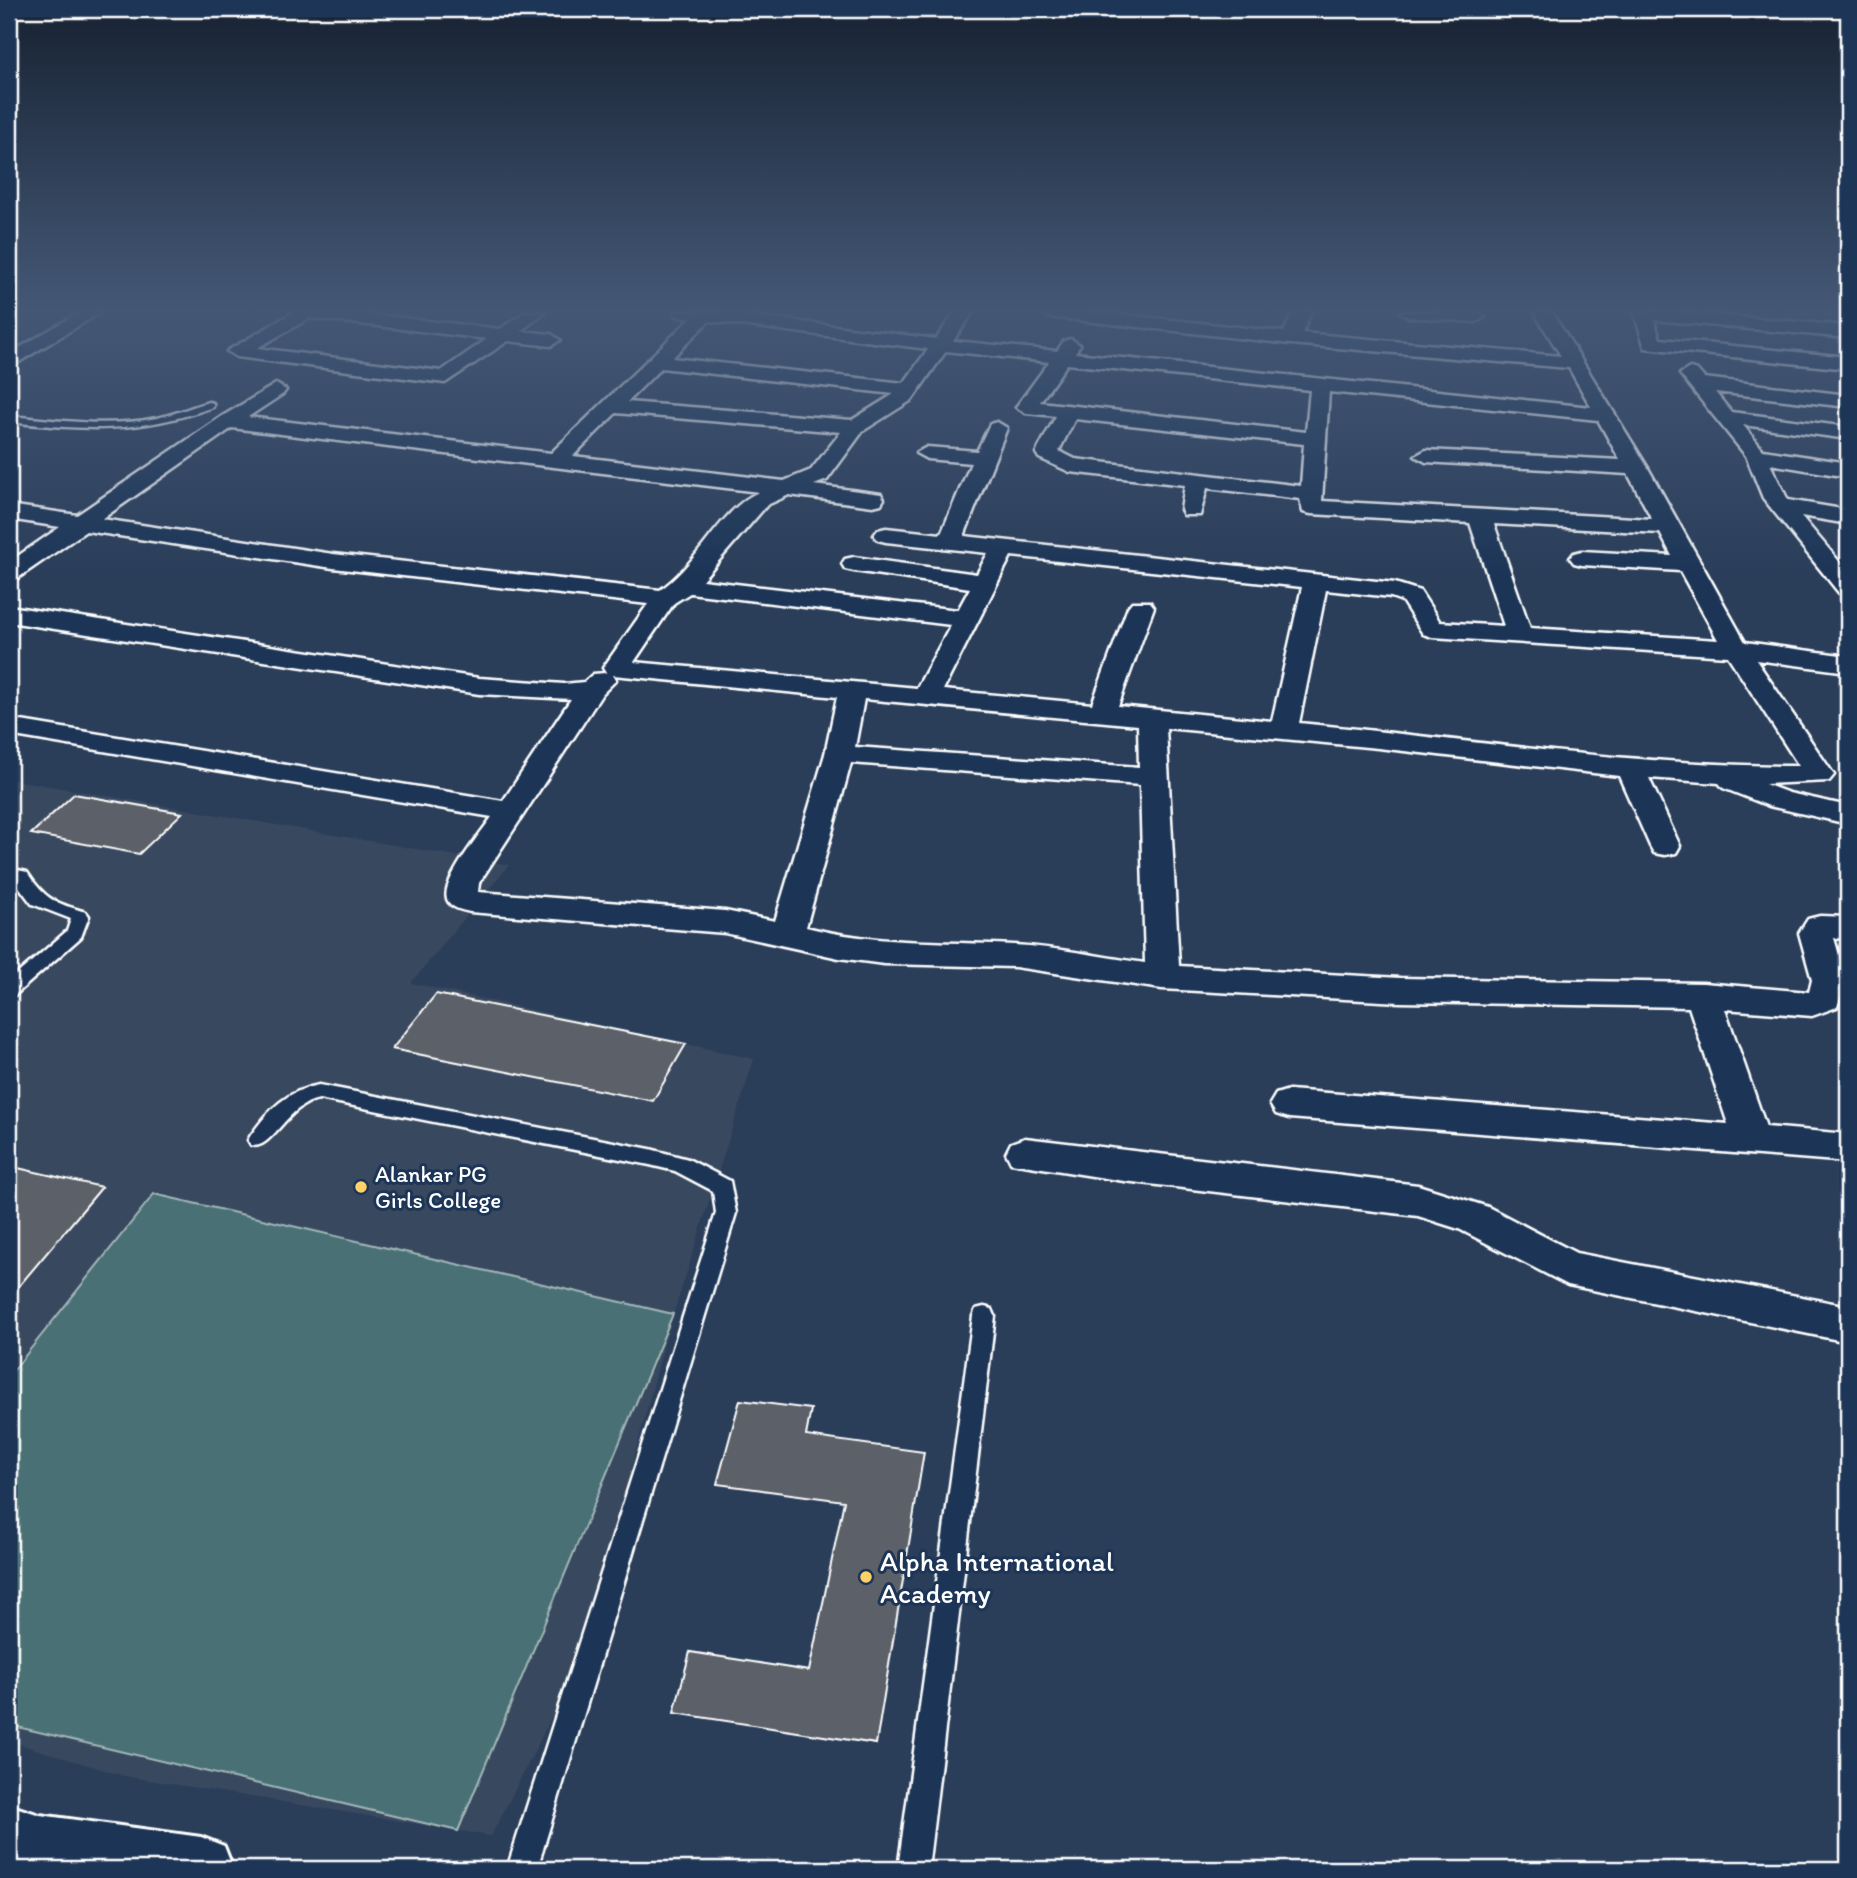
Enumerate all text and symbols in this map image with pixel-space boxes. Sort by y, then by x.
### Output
place label: Alankar PG Girls College [375,1160,501,1214]
marker: Alankar PG Girls College [353,1179,369,1195]
place label: Alpha International Academy [880,1544,1114,1610]
marker: Alpha International Academy [858,1569,874,1585]

